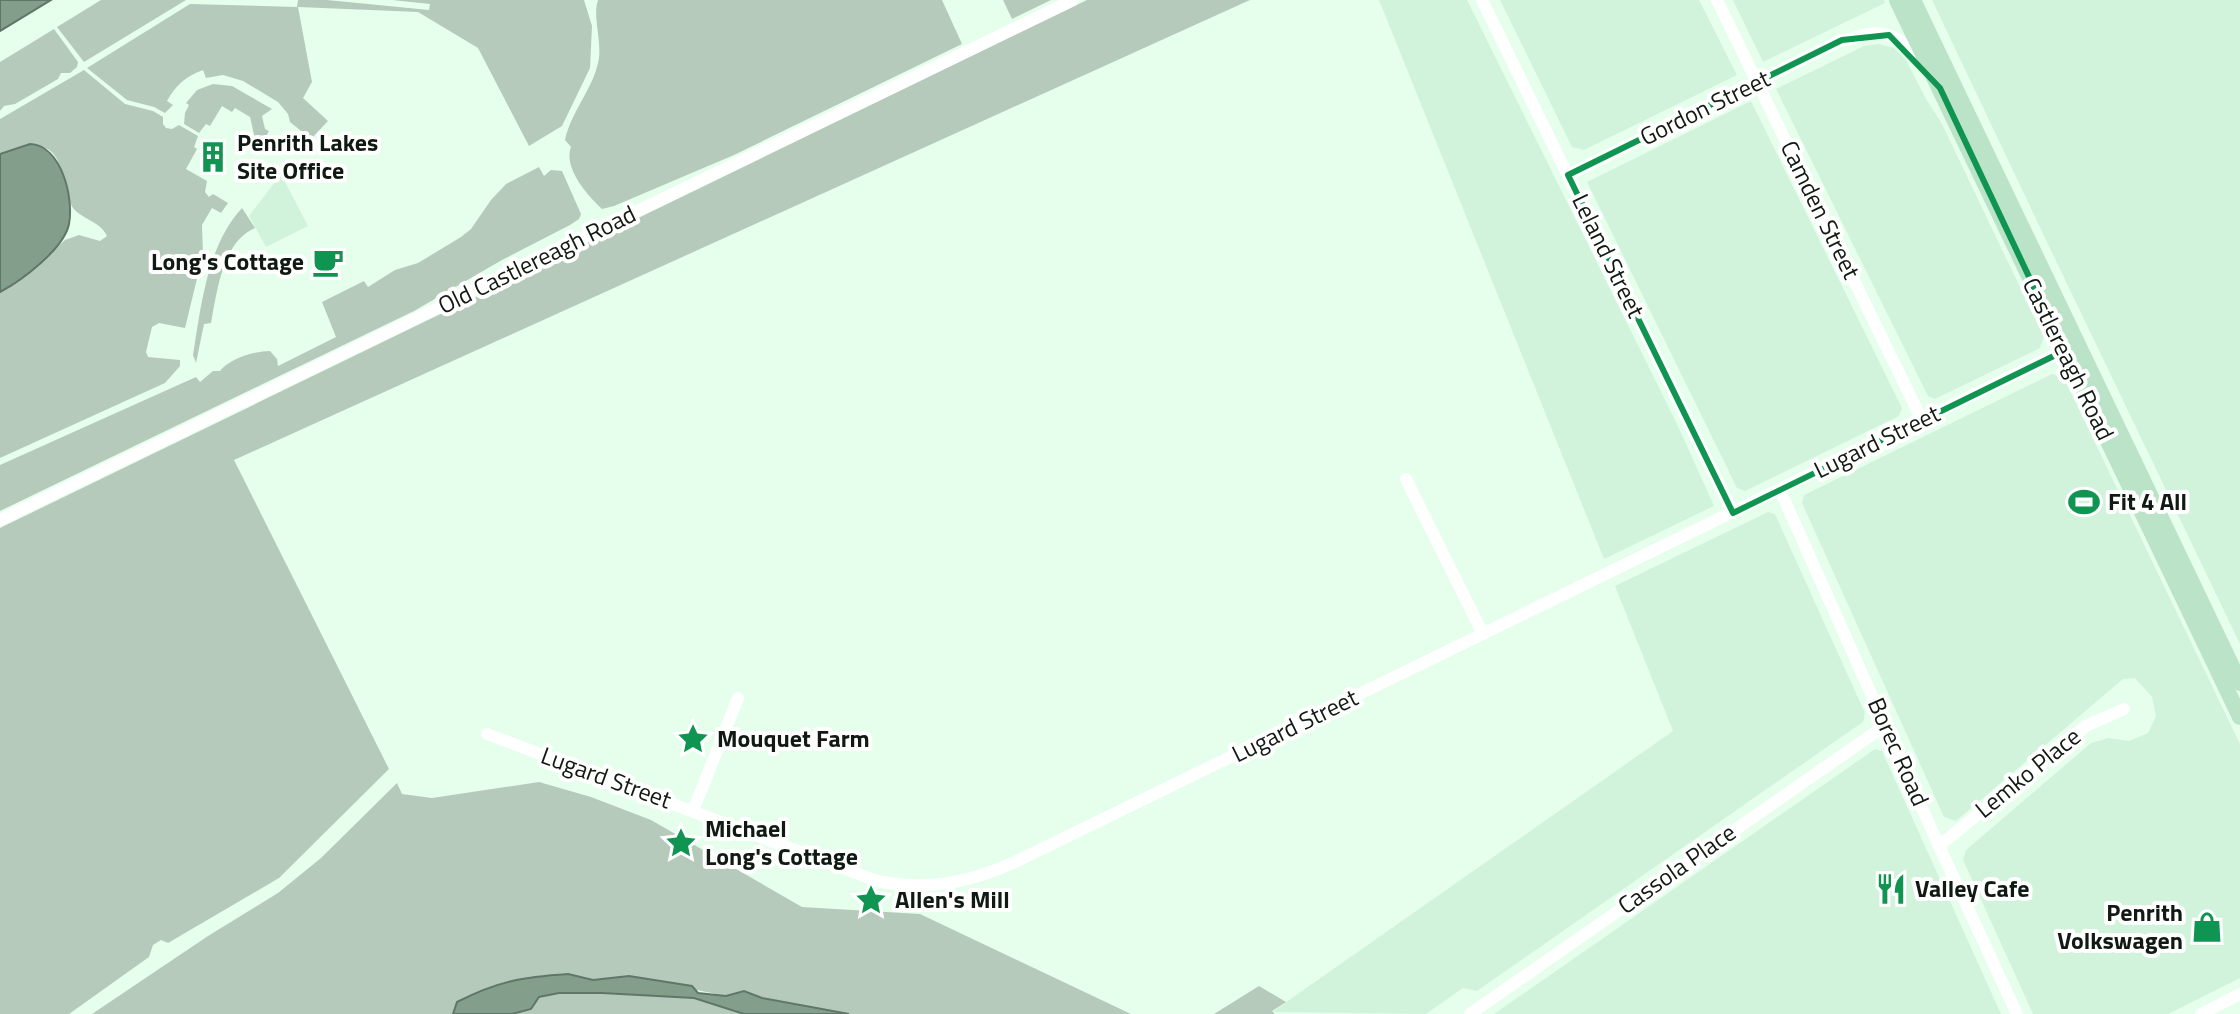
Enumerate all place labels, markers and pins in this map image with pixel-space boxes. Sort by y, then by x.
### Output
place label: Penrith Lakes Site Office [237,124,378,188]
building icon: Penrith Lakes Site Office [196,140,230,174]
place label: Long's Cottage [151,243,304,279]
cafe icon: Long's Cottage [311,245,345,279]
place label: Fit 4 All [2108,483,2187,519]
sports icon: Fit 4 All [2067,485,2101,519]
place label: Mouquet Farm [717,720,870,756]
place icon: Mouquet Farm [676,722,710,756]
place label: Michael Long's Cottage [705,810,858,874]
place icon: Michael Long's Cottage [664,826,698,860]
place label: Valley Cafe [1915,870,2029,906]
restaurant icon: Valley Cafe [1874,872,1908,906]
place label: Allen's Mill [895,881,1010,917]
place icon: Allen's Mill [854,883,888,917]
place label: Penrith Volkswagen [2057,894,2183,958]
shop icon: Penrith Volkswagen [2190,910,2224,944]

